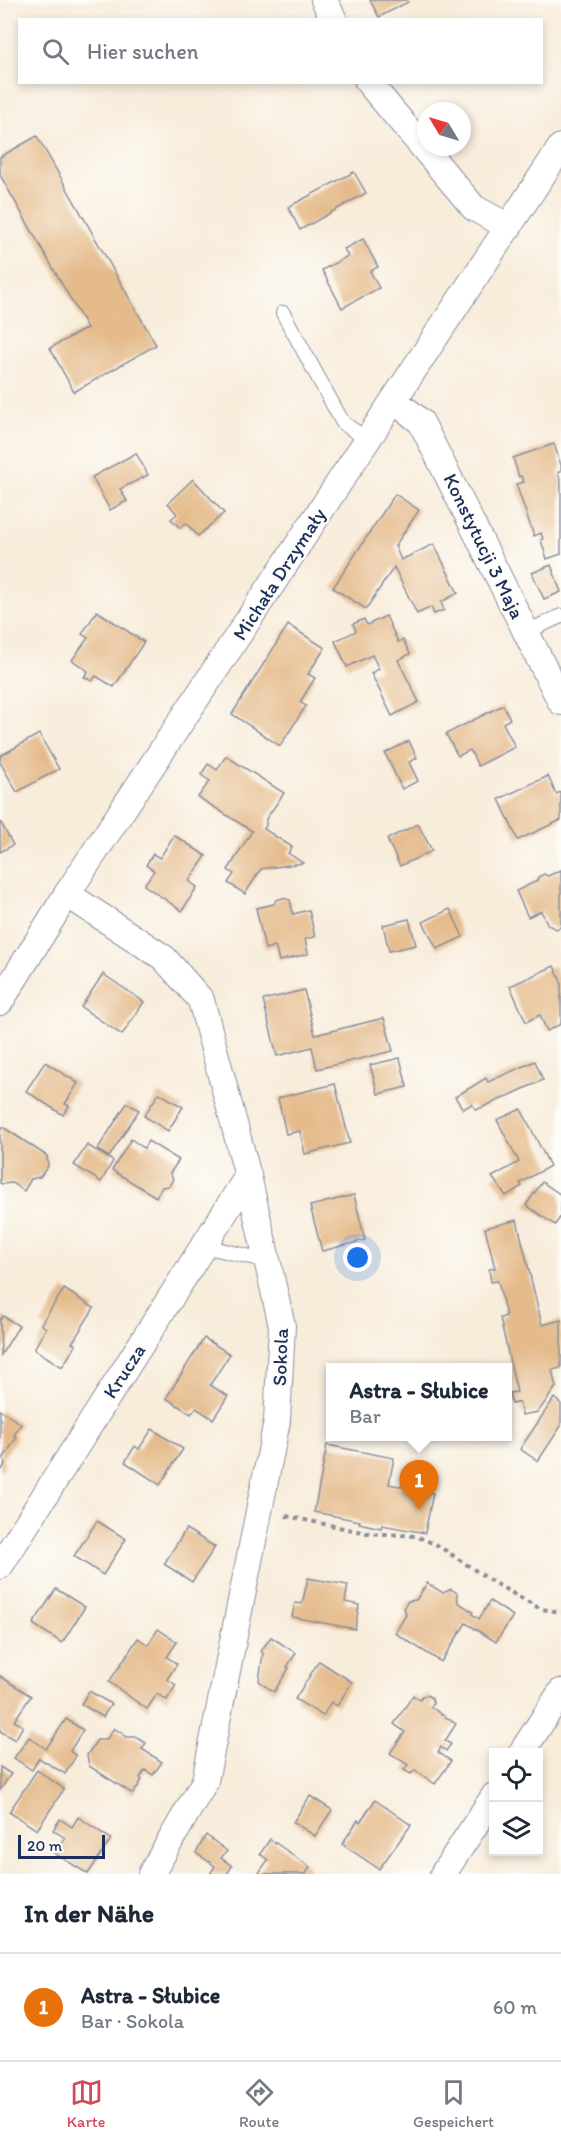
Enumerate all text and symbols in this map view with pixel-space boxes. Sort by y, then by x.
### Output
search box [18,18,543,84]
icon: search [39,35,72,68]
text: Hier suchen [87,38,198,65]
north arrow [417,102,471,156]
street label: Konstytucji 3 Maja [438,469,530,623]
street label: Michała Drzymały [227,503,331,645]
your location [343,1243,372,1272]
street label: Sokola [267,1327,293,1386]
street label: Krucza [98,1339,150,1403]
popup [326,1363,512,1441]
text: Astra - Słubice [349,1377,489,1404]
text: Bar [349,1404,381,1428]
pin: 1 [400,1460,438,1510]
map controls [489,1748,543,1856]
button: locate [489,1748,543,1802]
button: layers [489,1802,543,1856]
scale bar [18,1832,105,1860]
text: 20 m [27,1836,62,1855]
text: In der Nähe [24,1897,154,1929]
text: Astra - Słubice [81,1982,220,2009]
text: 1 [39,1995,48,2019]
text: 60 m [493,1995,537,2019]
text: Bar · Sokola [81,2009,184,2033]
tab: Karte [67,2076,105,2131]
tab: Route [239,2076,279,2131]
tab: Gespeichert [413,2076,494,2131]

